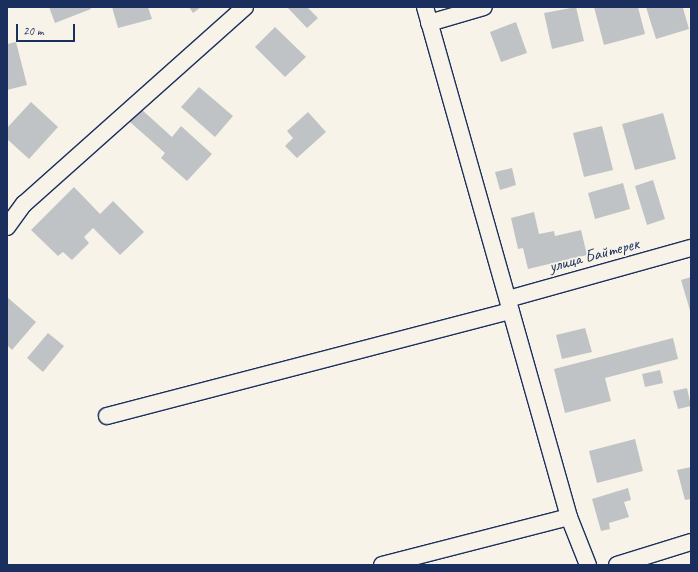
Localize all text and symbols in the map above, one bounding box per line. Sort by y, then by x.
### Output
scale bar [18,16,77,42]
text: 20 m [23,23,43,39]
street label: улица Байтерек [547,233,641,277]

